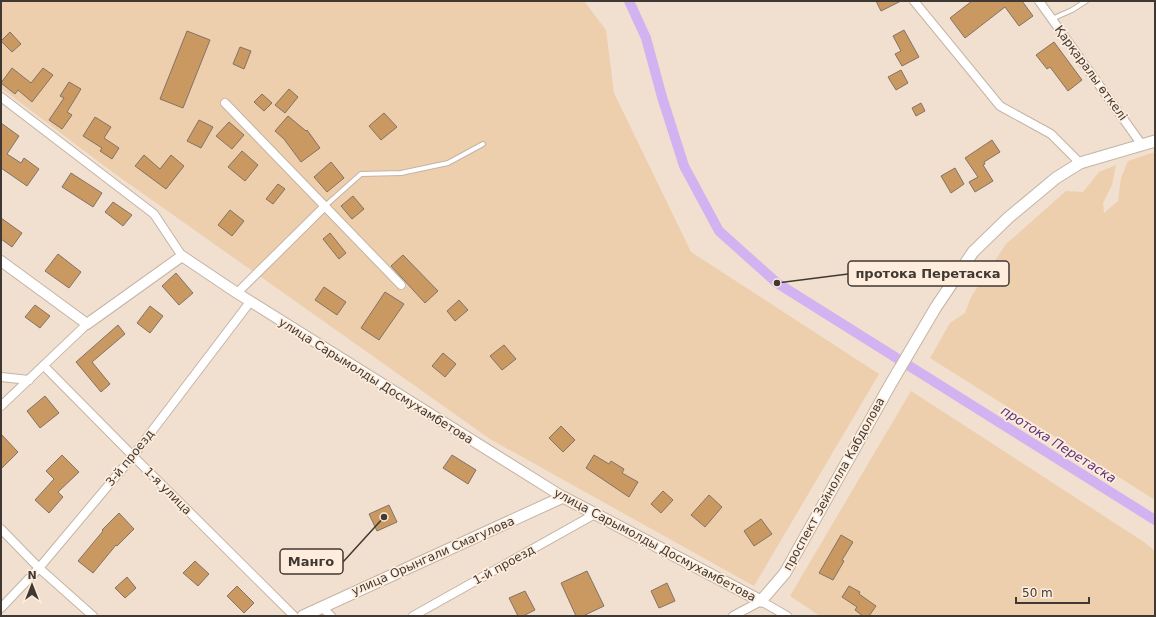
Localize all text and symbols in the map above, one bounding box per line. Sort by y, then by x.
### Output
street label: Қарқаралы өткелі [1052,23,1130,123]
callout: протока Перетаска [848,261,1009,286]
text: протока Перетаска [855,266,1001,281]
street label: улица Сарымолды Досмухамбетова [276,315,476,447]
street label: проспект Зейнолла Кабдолова [780,395,888,573]
water label: протока Перетаска [998,403,1119,486]
street label: 3-й проезд [103,427,157,489]
street label: 1-я улица [141,464,195,518]
street label: улица Сарымолды Досмухамбетова [552,486,758,604]
street label: улица Орынгали Смагулова [349,514,517,598]
street label: 1-й проезд [471,542,537,588]
callout: Манго [280,549,343,574]
text: Манго [288,554,334,569]
north arrow [12,565,52,605]
text: N [27,569,37,582]
scale bar [1016,579,1089,605]
text: 50 m [1022,586,1053,600]

